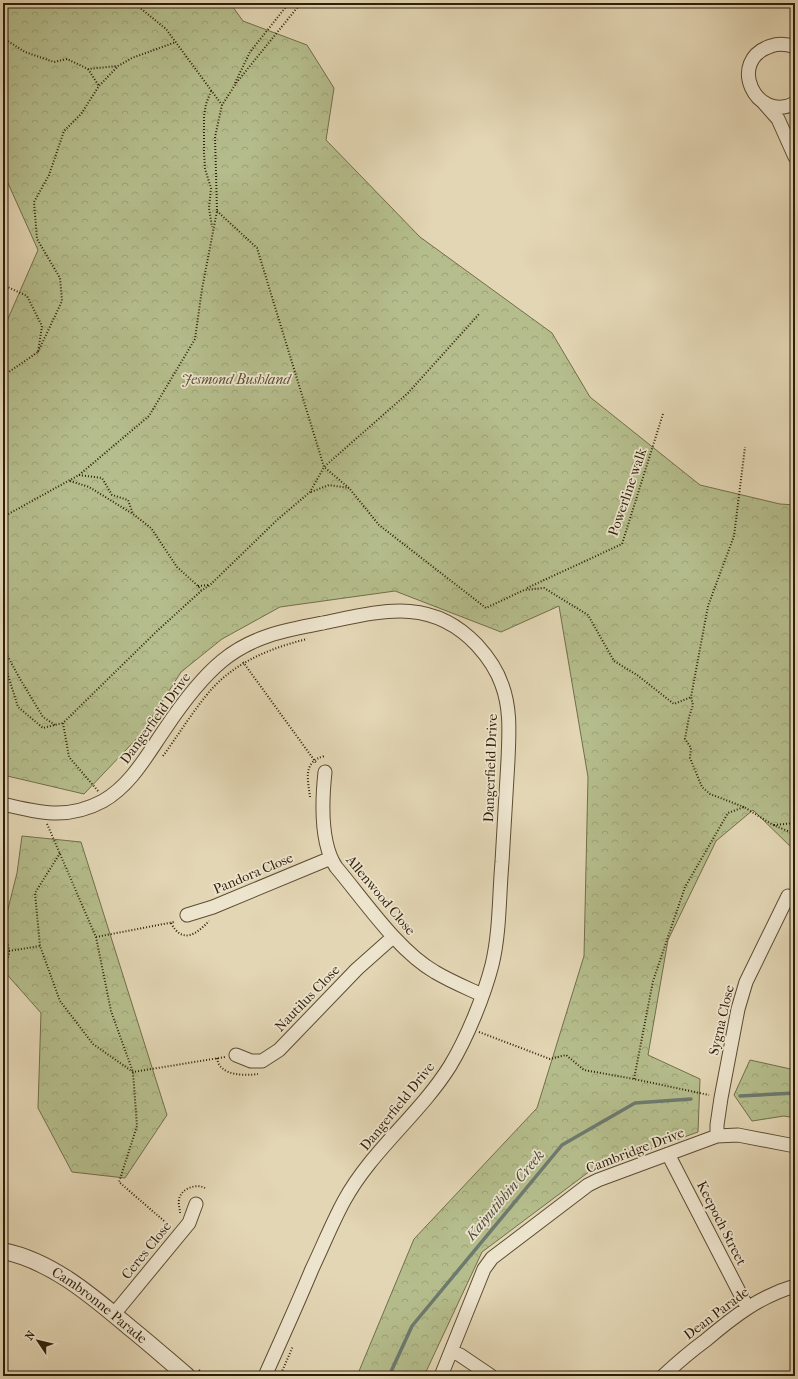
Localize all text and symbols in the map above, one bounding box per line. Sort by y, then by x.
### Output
park label: Jesmond Bushland [182,371,292,388]
street label: Powerline walk [605,445,651,538]
street label: Dangerfield Drive [117,669,194,767]
street label: Dangerfield Drive [480,713,501,823]
street label: Pandora Close [211,849,296,898]
street label: Allenwood Close [342,851,419,939]
street label: Nautilus Close [271,961,343,1035]
street label: Sygna Close [705,983,738,1057]
street label: Dangerfield Drive [357,1059,438,1154]
street label: Cambridge Drive [584,1124,687,1177]
water label: Kaiyutibbin Creek [461,1146,548,1245]
street label: Keepoch Street [693,1178,750,1268]
street label: Ceres Close [118,1218,175,1283]
street label: Cambronne Parade [49,1264,150,1347]
street label: Dean Parade [680,1283,752,1343]
north arrow [18,1321,58,1361]
text: N [22,1328,38,1343]

